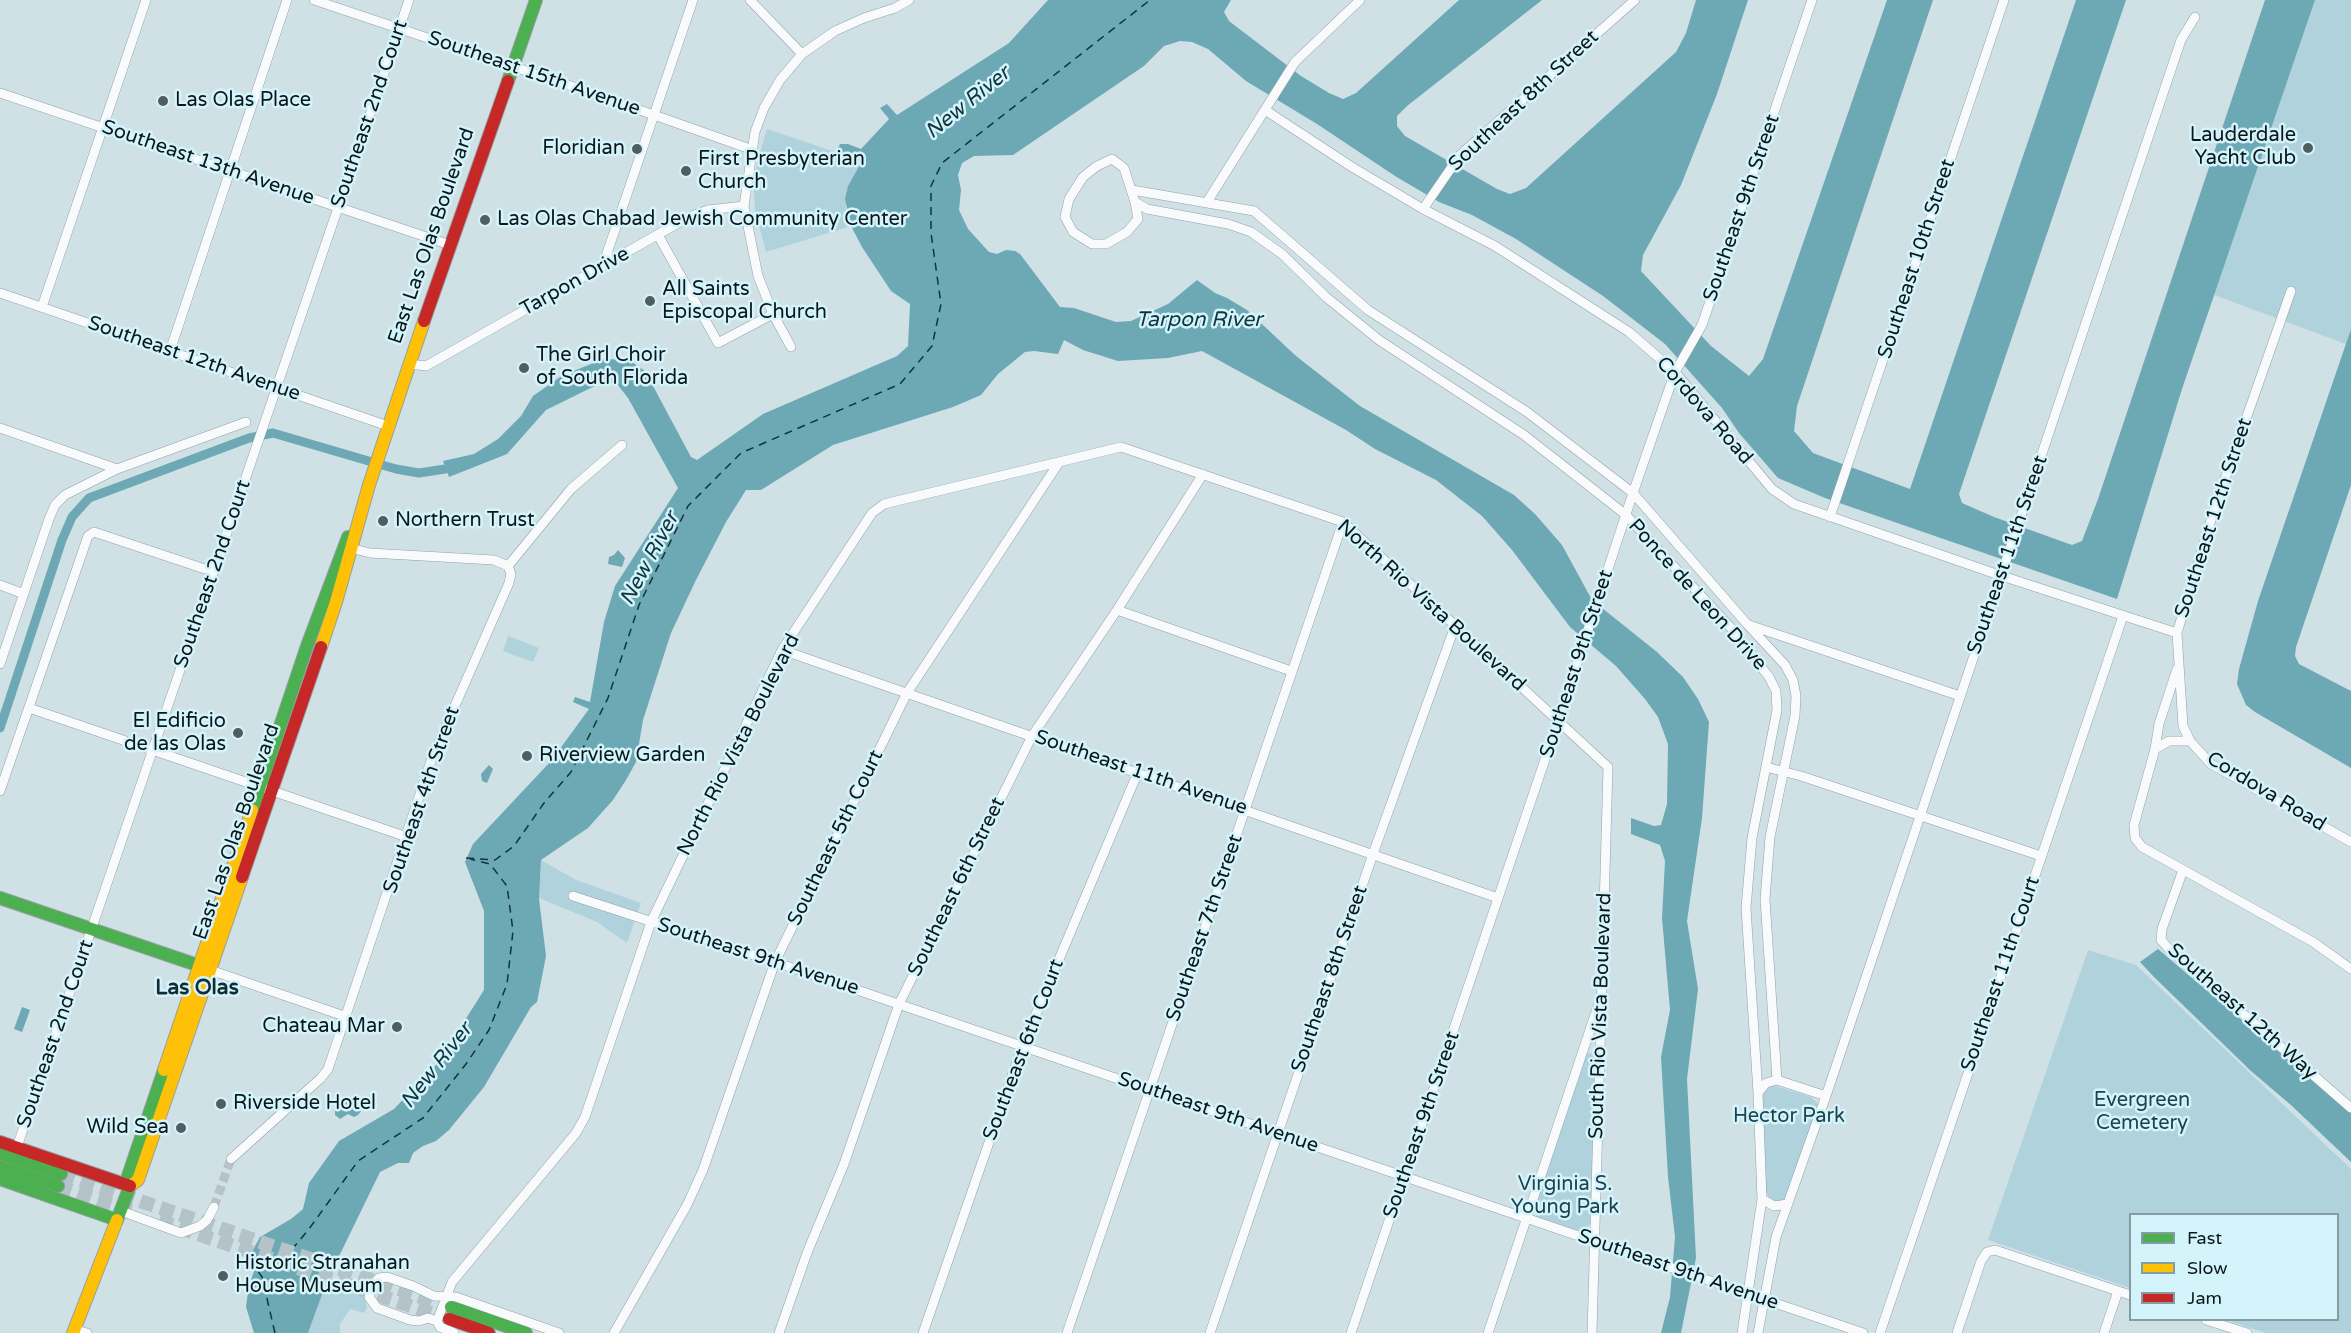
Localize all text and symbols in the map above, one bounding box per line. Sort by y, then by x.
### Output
street label: Southeast 2nd Court [327,17,413,211]
street label: Southeast 8th Street [1444,25,1604,177]
street label: Southeast 15th Avenue [425,26,643,122]
water label: New River [921,61,1015,145]
place label: Las Olas Place [175,89,311,113]
marker: Las Olas Place [156,94,170,108]
street label: Southeast 9th Street [1699,111,1785,305]
street label: Southeast 13th Avenue [99,115,317,211]
place label: Lauderdale Yacht Club [2190,124,2296,171]
street label: East Las Olas Boulevard [384,125,480,347]
place label: Floridian [542,137,625,161]
marker: Lauderdale Yacht Club [2301,141,2315,155]
marker: Floridian [630,142,644,156]
place label: First Presbyterian Church [698,148,865,195]
street label: Southeast 10th Street [1873,156,1961,362]
marker: First Presbyterian Church [679,164,693,178]
place label: Las Olas Chabad Jewish Community Center [497,208,907,232]
marker: Las Olas Chabad Jewish Community Center [478,213,492,227]
street label: Tarpon Drive [516,242,634,322]
place label: All Saints Episcopal Church [662,278,827,325]
marker: All Saints Episcopal Church [643,294,657,308]
water label: Tarpon River [1136,307,1262,333]
street label: Southeast 12th Avenue [85,311,303,407]
place label: The Girl Choir of South Florida [536,344,688,391]
street label: Cordova Road [1651,352,1757,470]
marker: The Girl Choir of South Florida [517,361,531,375]
street label: Southeast 12th Street [2170,415,2258,621]
street label: Southeast 11th Street [1963,452,2053,658]
street label: Southeast 2nd Court [170,477,256,671]
water label: New River [615,508,685,610]
place label: Northern Trust [395,509,535,533]
marker: Northern Trust [376,514,390,528]
street label: Ponce de Leon Drive [1623,514,1771,676]
street label: North Rio Vista Boulevard [1332,515,1530,697]
street label: Southeast 9th Street [1535,567,1619,761]
street label: North Rio Vista Boulevard [673,630,805,860]
street label: Southeast 4th Street [379,703,465,897]
place label: El Edificio de las Olas [124,710,226,757]
street label: East Las Olas Boulevard [189,721,285,943]
street label: Southeast 11th Avenue [1032,725,1250,821]
marker: El Edificio de las Olas [231,726,245,740]
place label: Riverview Garden [539,744,705,768]
street label: Southeast 5th Court [783,746,889,930]
street label: Cordova Road [2202,747,2330,837]
marker: Riverview Garden [520,749,534,763]
street label: Southeast 6th Street [903,794,1011,980]
street label: Southeast 7th Street [1162,831,1248,1025]
street label: Southeast 11th Court [1956,873,2046,1075]
street label: Southeast 8th Street [1287,882,1373,1076]
street label: South Rio Vista Boulevard [1585,892,1617,1140]
street label: Southeast 9th Avenue [654,913,862,1001]
street label: Southeast 2nd Court [13,937,99,1131]
street label: Southeast 12th Way [2162,939,2322,1085]
street label: Southeast 6th Court [978,956,1070,1144]
district label: Las Olas [155,975,239,1001]
place label: Chateau Mar [262,1015,385,1039]
water label: New River [396,1018,478,1114]
marker: Chateau Mar [390,1020,404,1034]
street label: Southeast 9th Street [1379,1028,1465,1222]
street label: Southeast 9th Avenue [1115,1067,1321,1159]
park label: Evergreen Cemetery [2094,1089,2190,1136]
place label: Riverside Hotel [233,1092,376,1116]
marker: Riverside Hotel [214,1097,228,1111]
park label: Hector Park [1733,1105,1845,1129]
place label: Wild Sea [86,1116,169,1140]
marker: Wild Sea [174,1121,188,1135]
park label: Virginia S. Young Park [1511,1173,1619,1220]
legend [2129,1213,2339,1321]
street label: Southeast 9th Avenue [1575,1224,1781,1316]
text: Fast [2187,1227,2222,1249]
place label: Historic Stranahan House Museum [235,1252,410,1299]
text: Slow [2187,1257,2228,1279]
marker: Historic Stranahan House Museum [216,1269,230,1283]
text: Jam [2187,1287,2222,1309]

